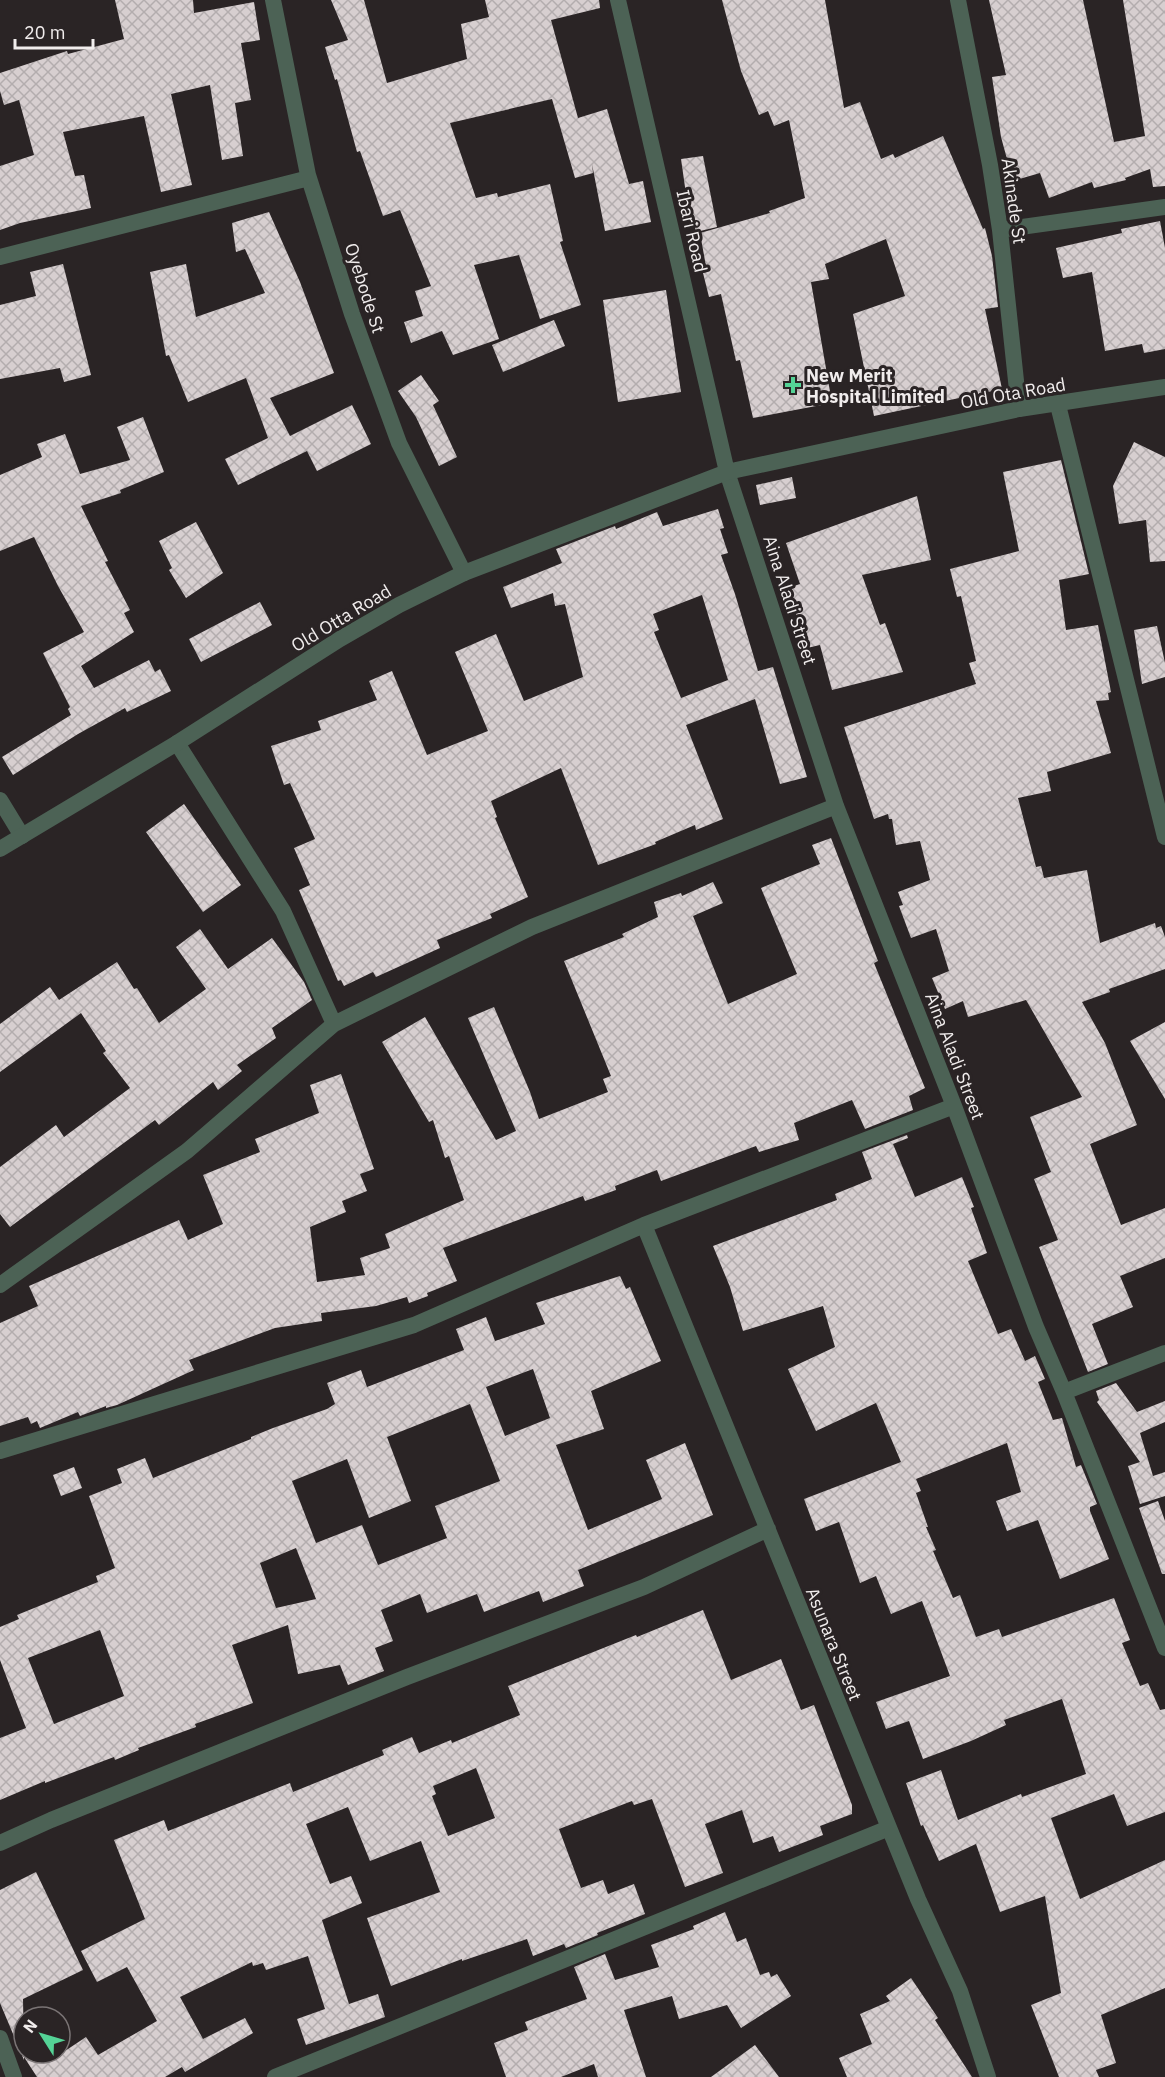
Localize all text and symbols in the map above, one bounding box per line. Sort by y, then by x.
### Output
scale bar [15,12,93,50]
text: 20 m [24,21,66,44]
street label: Akinade St [997,156,1031,246]
street label: Ibari Road [671,187,713,275]
street label: Oyebode St [340,240,390,336]
place label: New Merit Hospital Limited [806,364,945,408]
street label: Old Ota Road [958,372,1068,414]
marker: New Merit Hospital Limited [784,376,802,394]
street label: Aina Aladi Street [758,532,822,668]
street label: Old Otta Road [287,579,395,657]
street label: Aina Aladi Street [920,989,990,1123]
street label: Asunara Street [801,1584,867,1704]
north arrow [12,2005,72,2065]
text: N [19,2015,41,2037]

